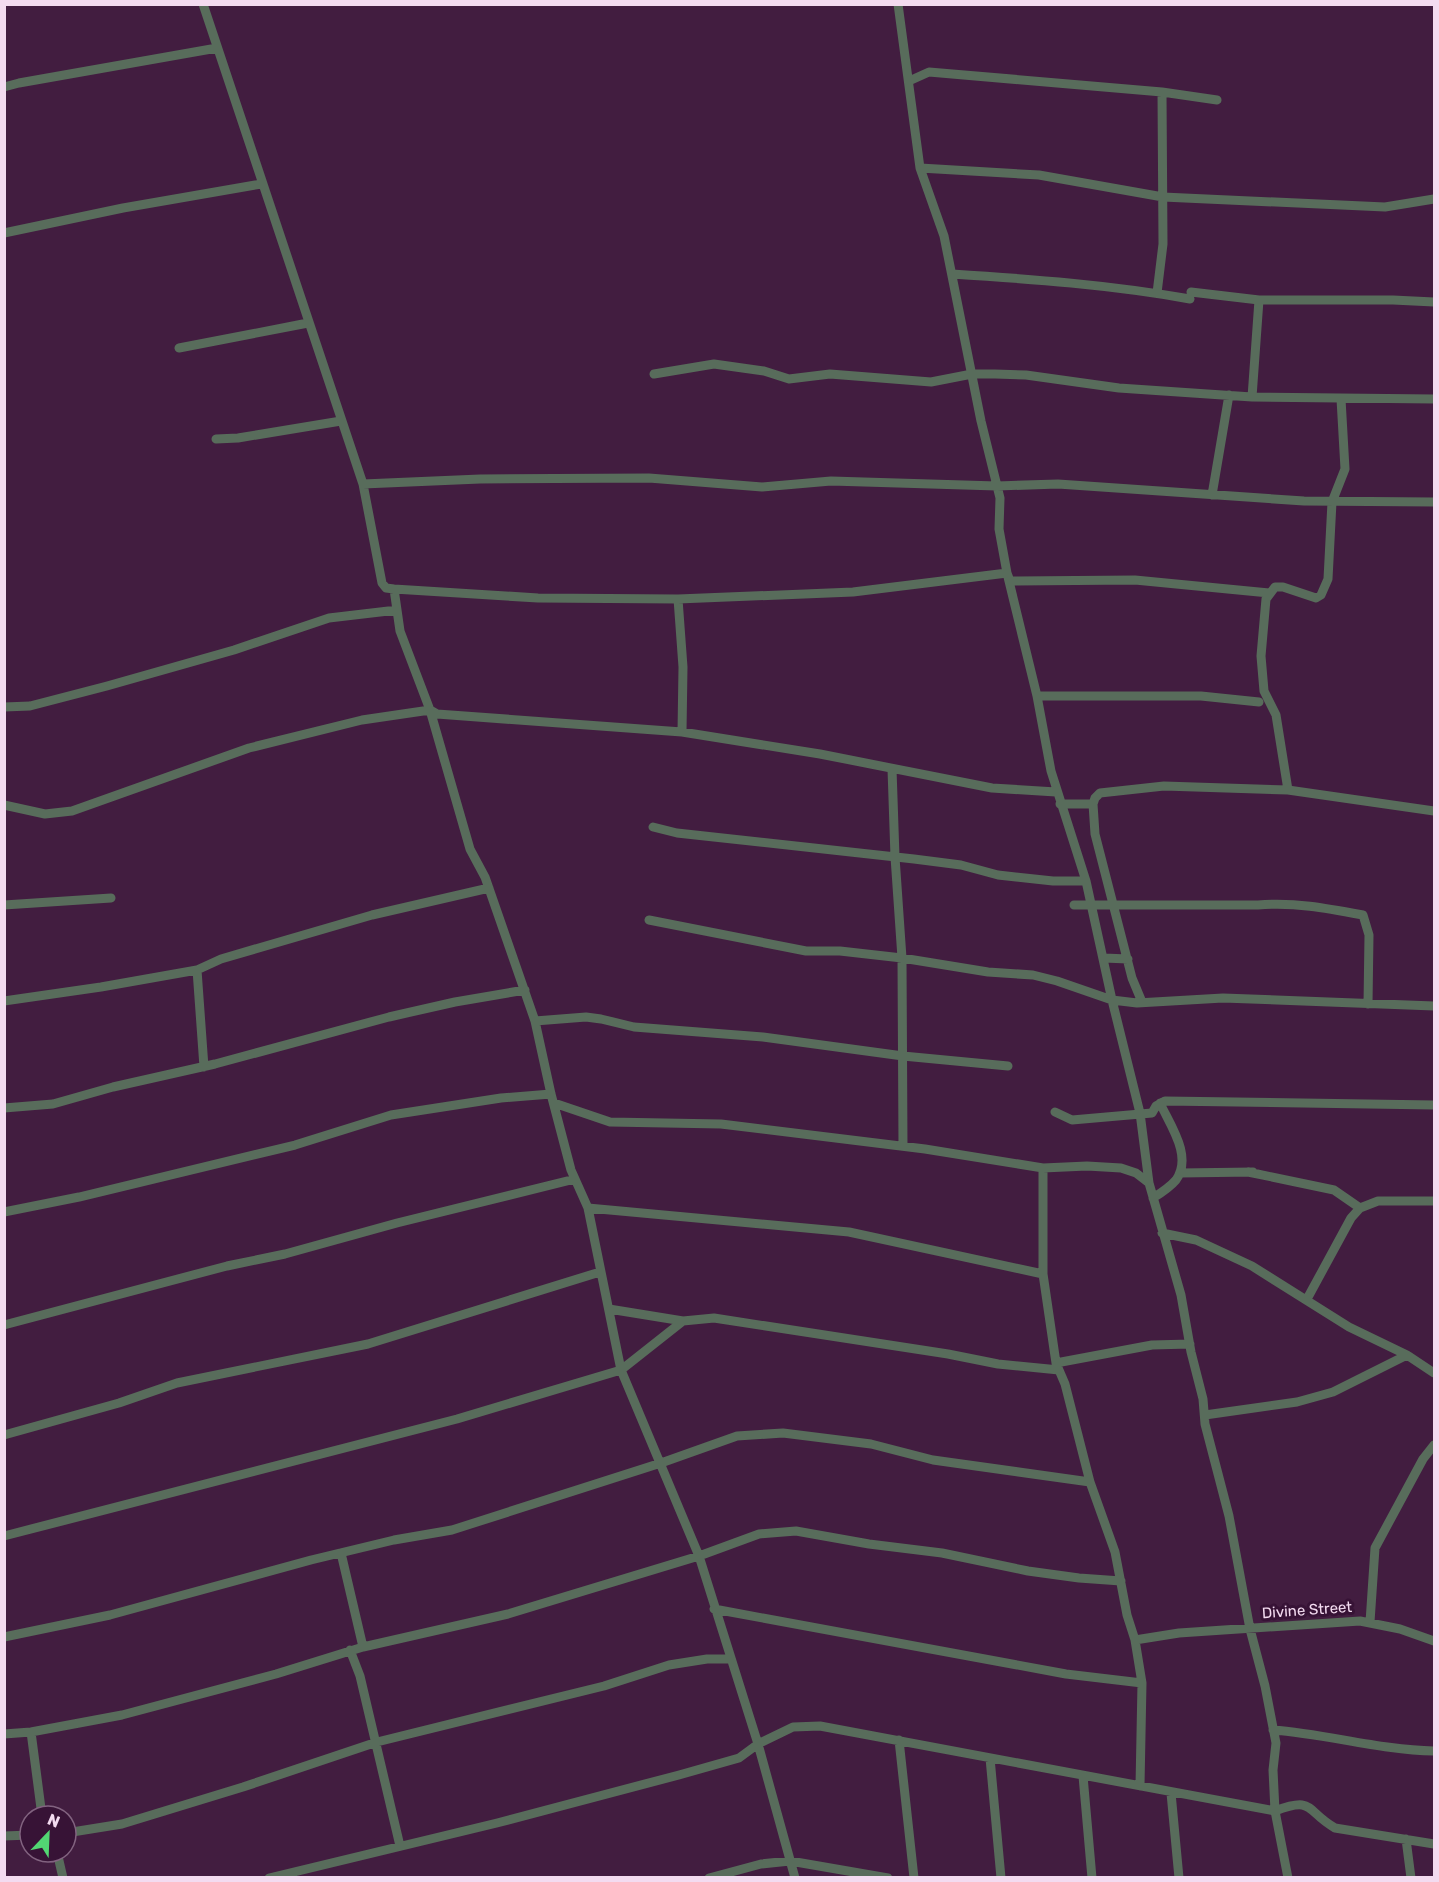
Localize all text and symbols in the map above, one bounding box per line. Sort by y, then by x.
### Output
street label: Divine Street [1261,1598,1353,1622]
north arrow [18,1804,78,1864]
text: N [45,1810,63,1832]

